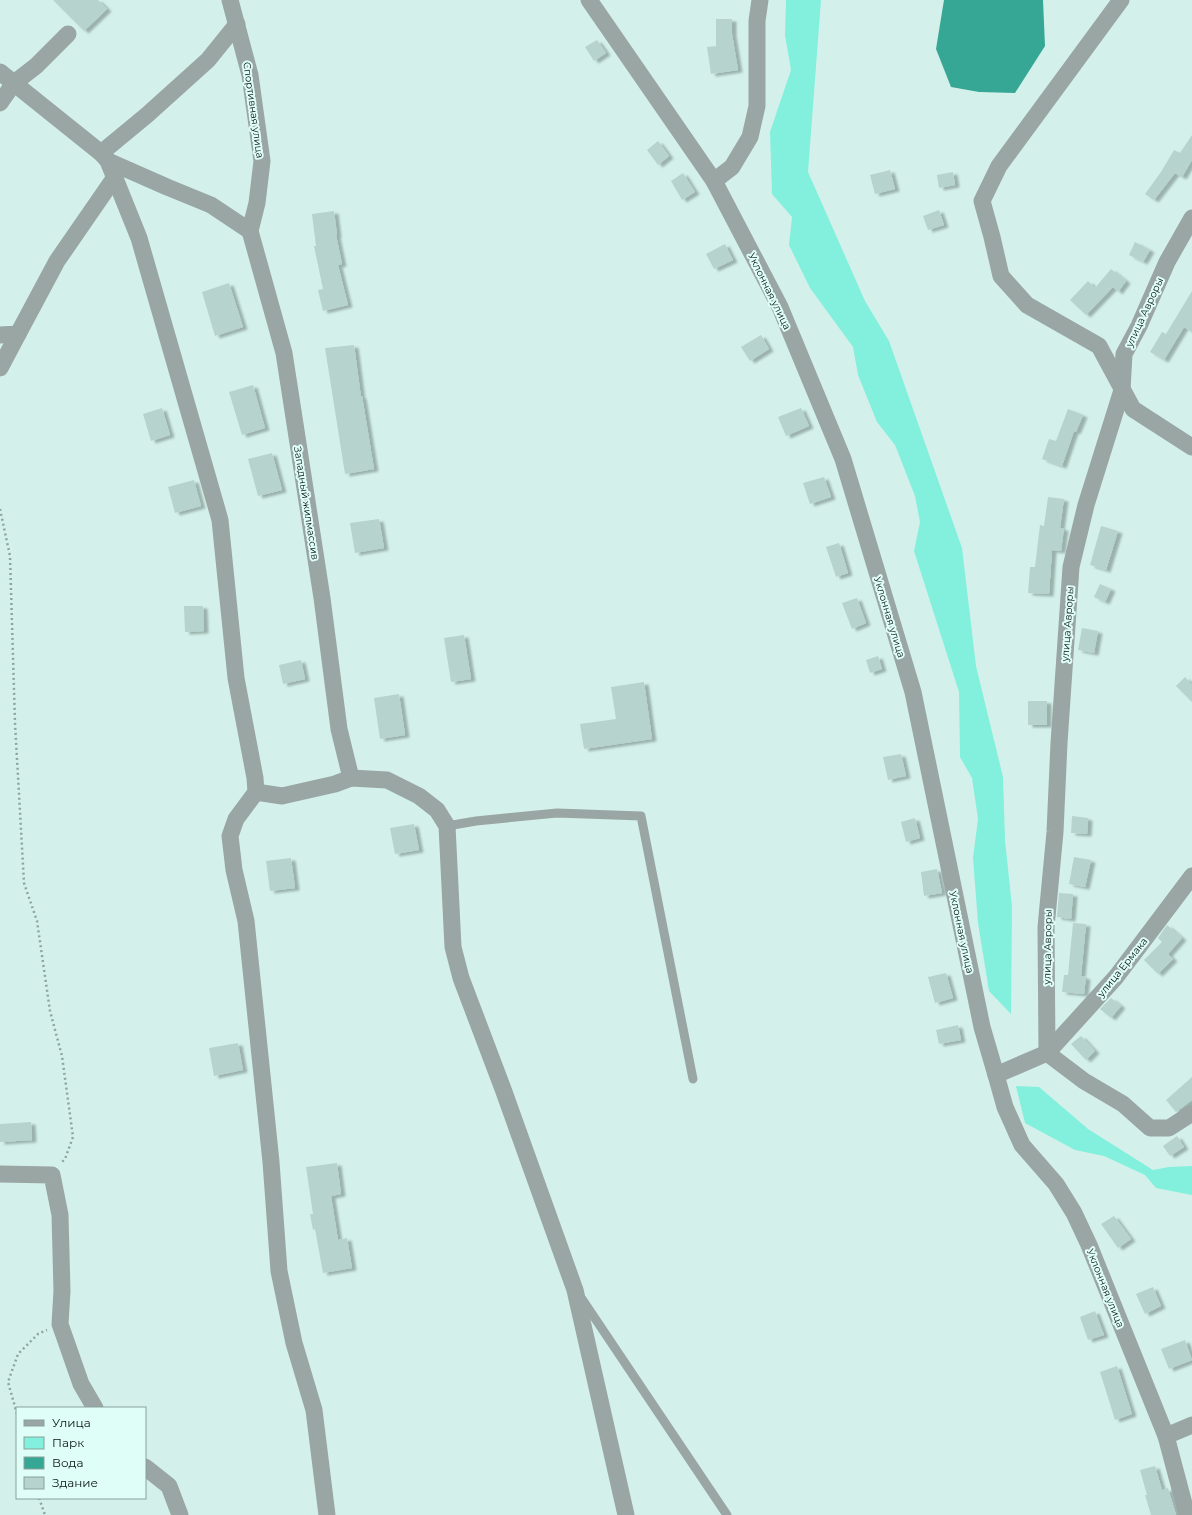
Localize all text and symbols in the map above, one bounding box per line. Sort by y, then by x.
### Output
street label: Спортивная улица [240,61,267,159]
street label: Уклонная улица [745,251,794,332]
street label: улица Авроры [1122,275,1166,350]
street label: Западный жилмассив [291,445,322,561]
street label: Уклонная улица [871,575,908,659]
street label: улица Авроры [1058,586,1077,663]
street label: Уклонная улица [946,890,977,975]
street label: улица Авроры [1040,909,1055,986]
street label: улица Ермака [1094,935,1150,1000]
street label: Уклонная улица [1084,1247,1127,1330]
legend [16,1407,146,1499]
text: Улица [52,1415,91,1430]
text: Парк [52,1435,84,1450]
text: Вода [52,1455,83,1470]
text: Здание [52,1475,98,1490]

